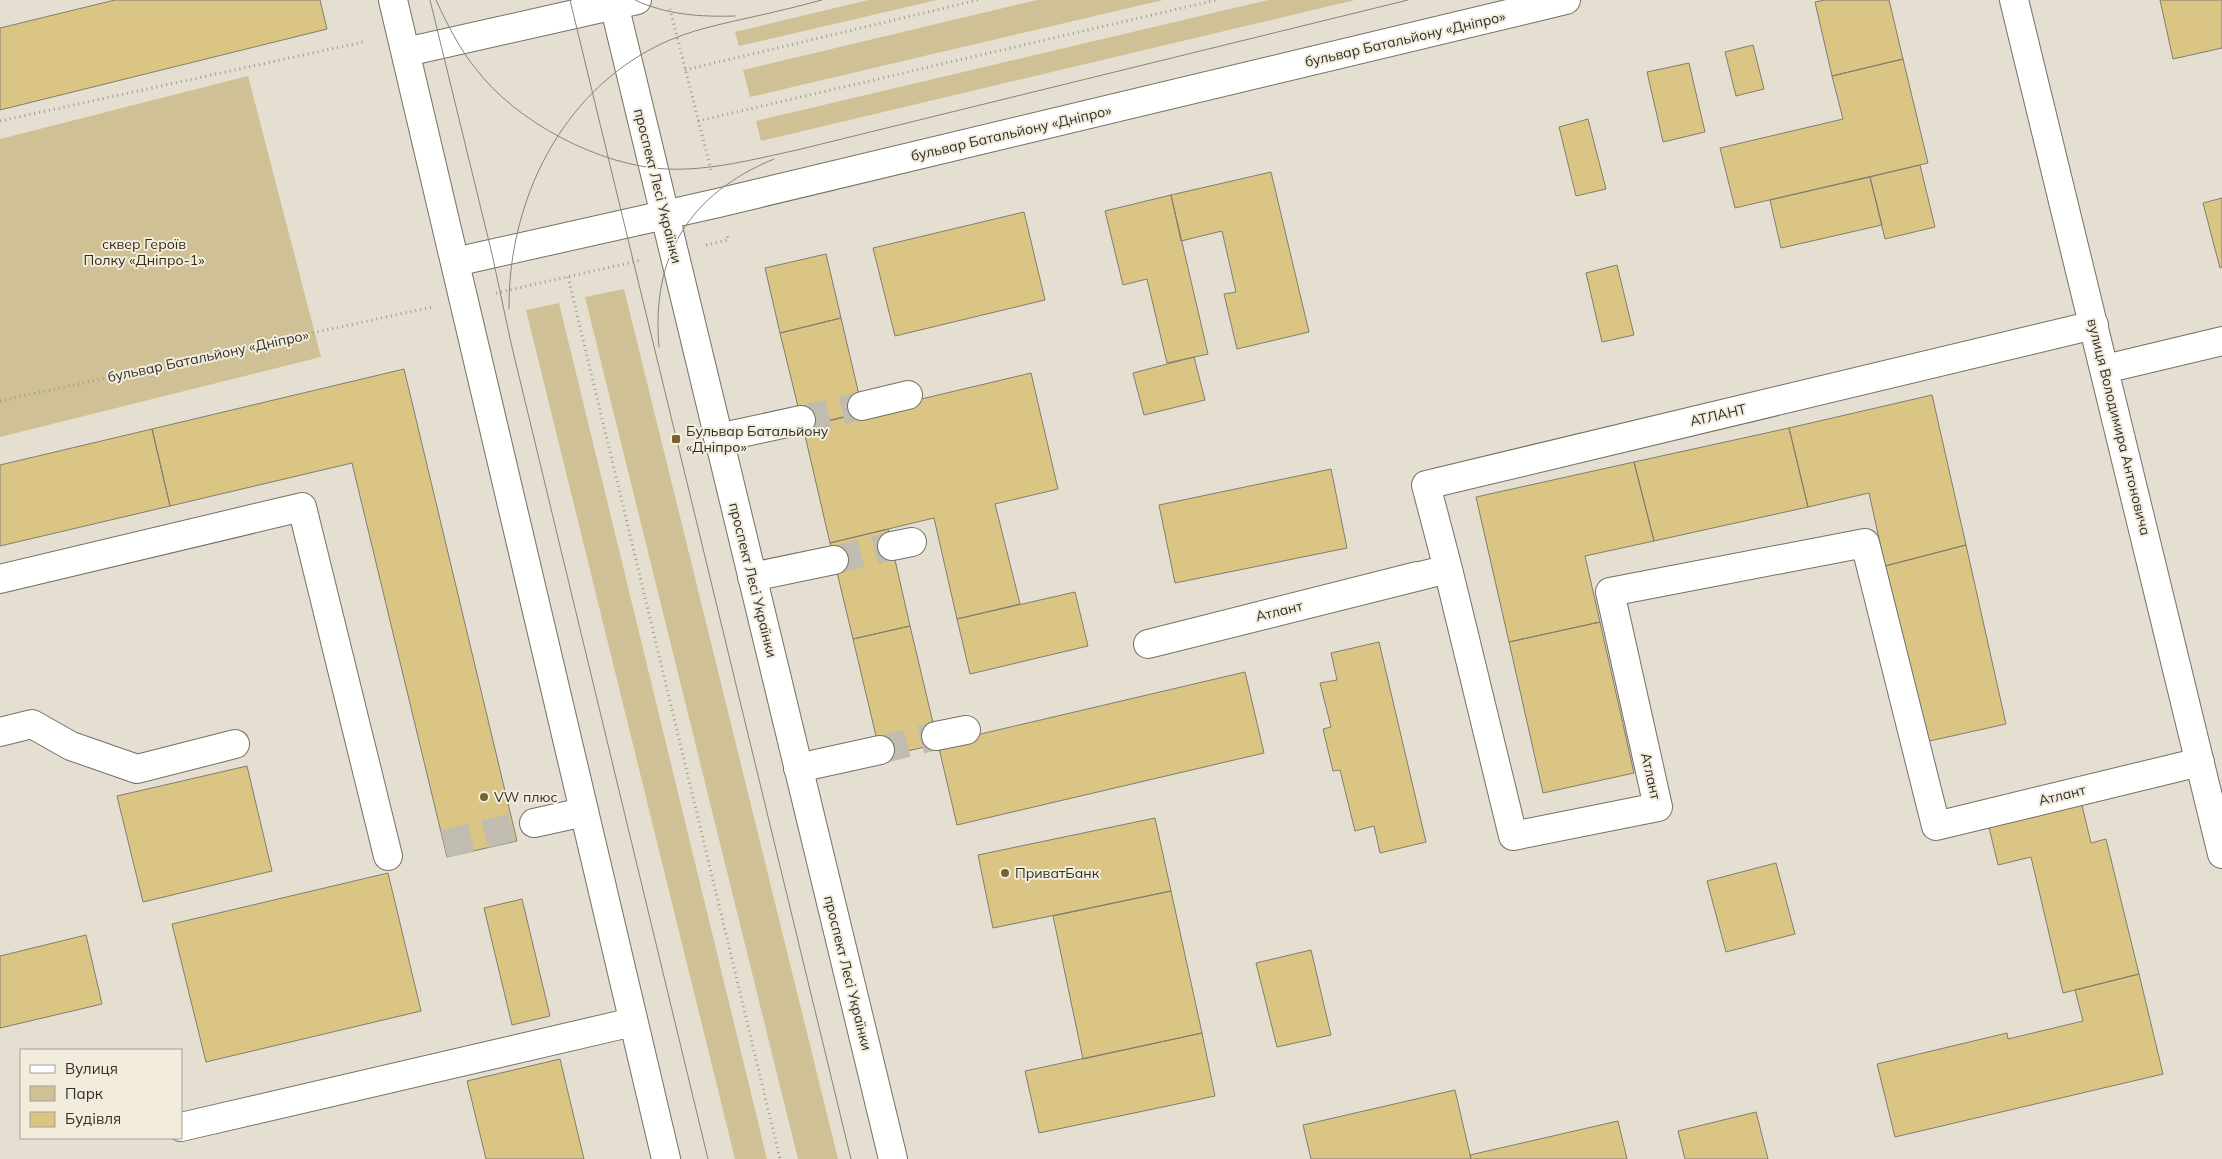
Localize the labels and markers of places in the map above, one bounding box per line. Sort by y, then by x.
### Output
place label: Бульвар Батальйону «Дніпро» [686,422,829,456]
marker: Бульвар Батальйону «Дніпро» [670,433,682,445]
place label: VW плюс [494,788,558,806]
marker: VW плюс [478,791,490,803]
place label: ПриватБанк [1015,864,1100,882]
marker: ПриватБанк [999,867,1011,879]

